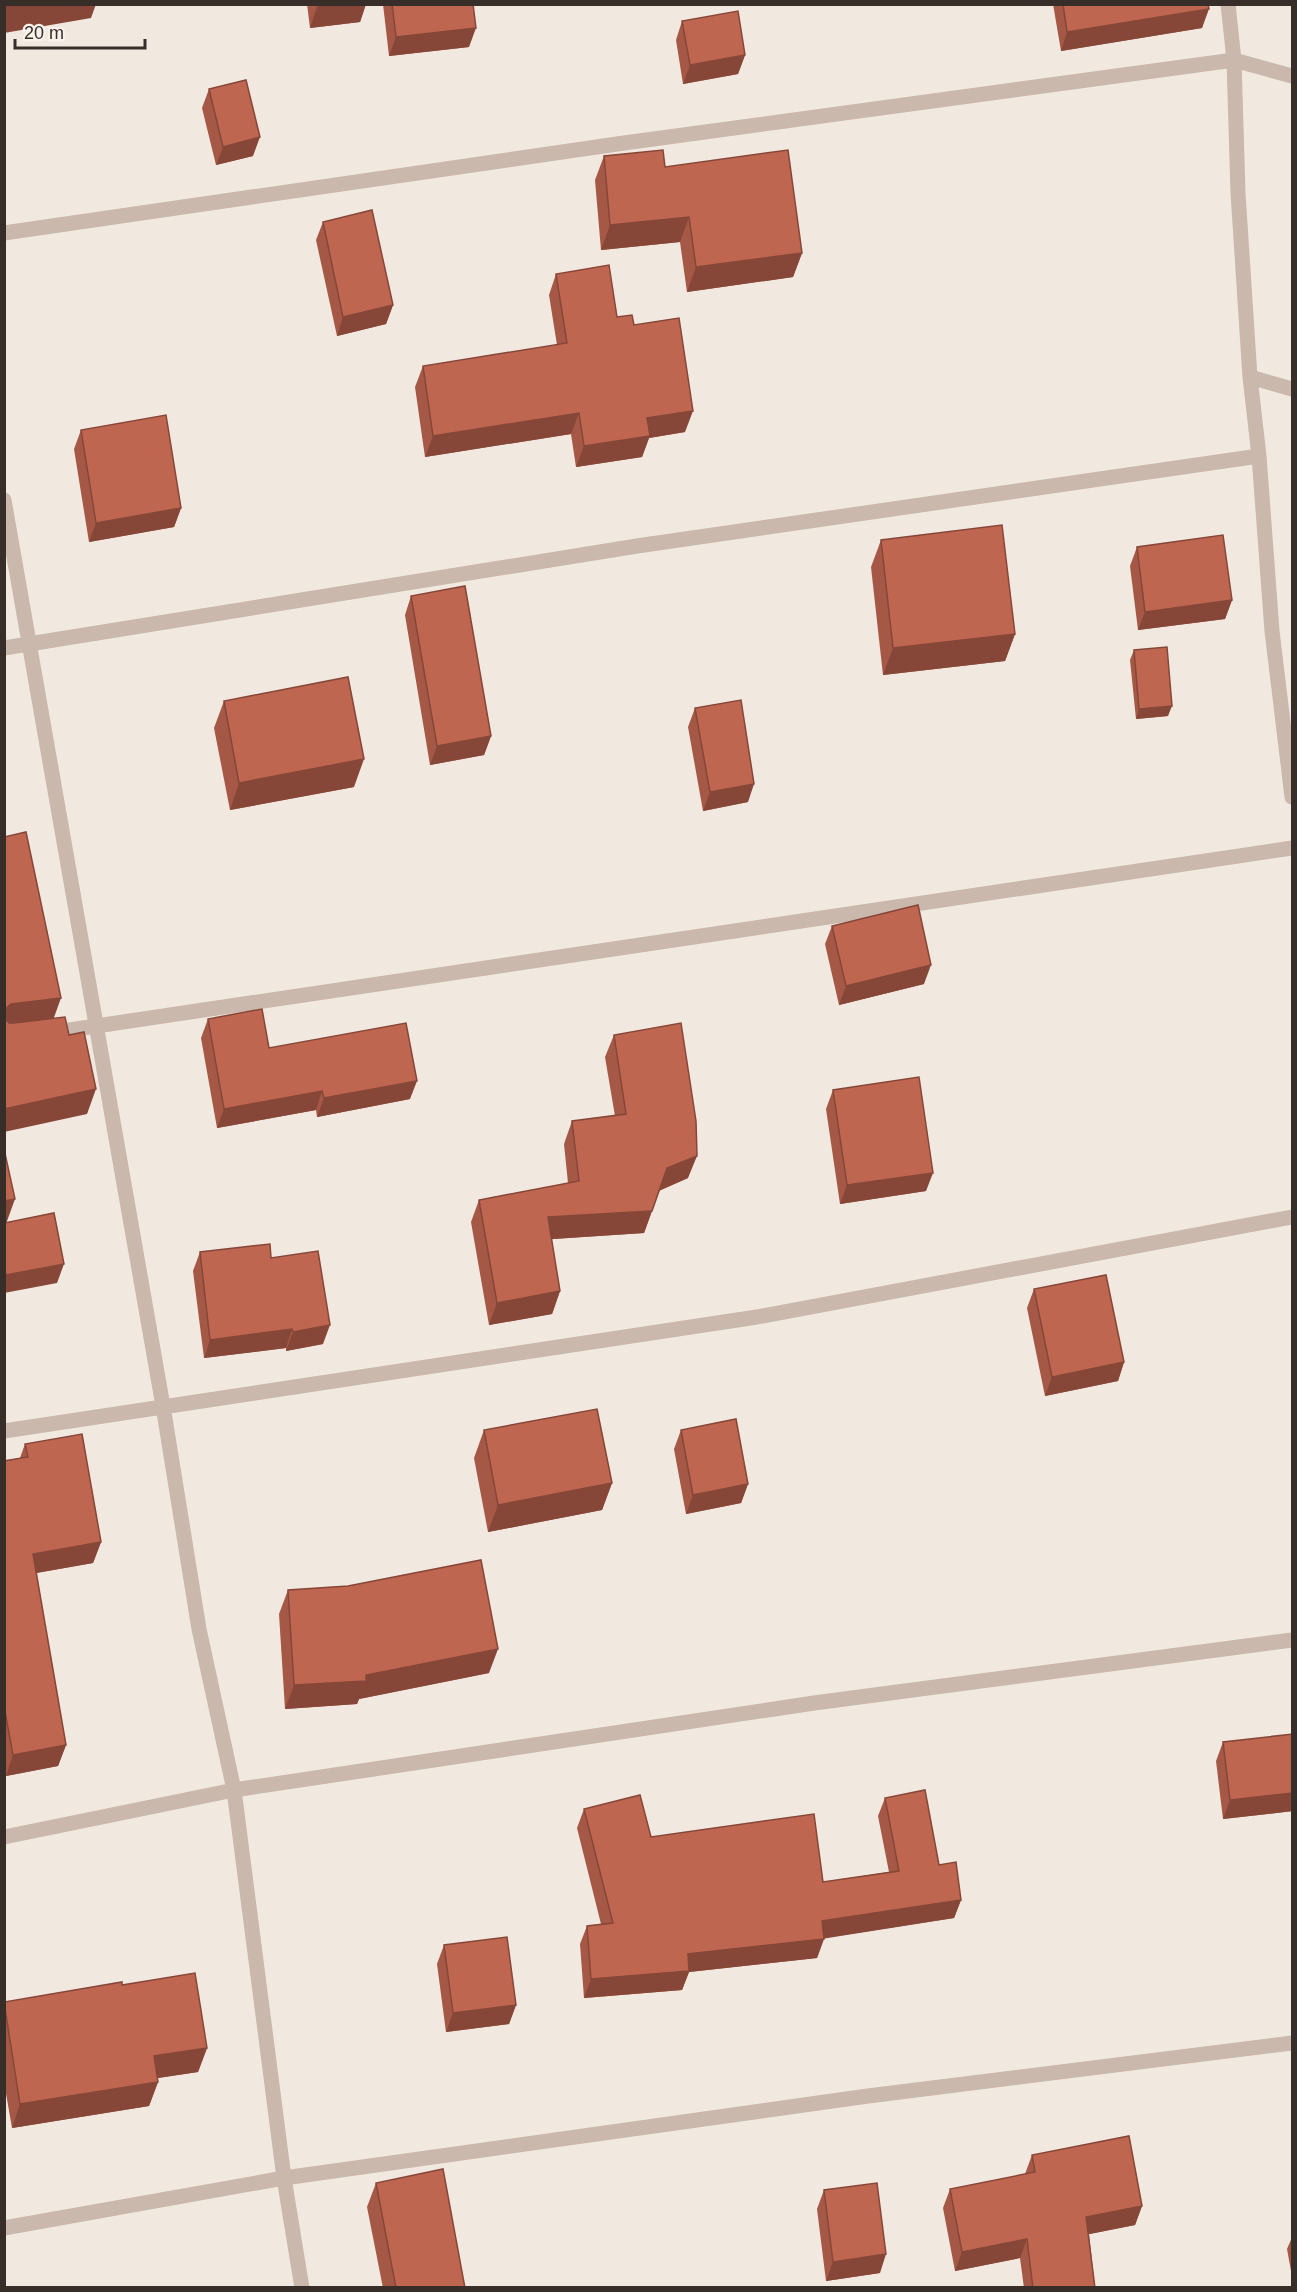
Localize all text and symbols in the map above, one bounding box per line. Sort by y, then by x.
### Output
scale bar [15,12,146,50]
text: 20 m [24,23,64,43]

